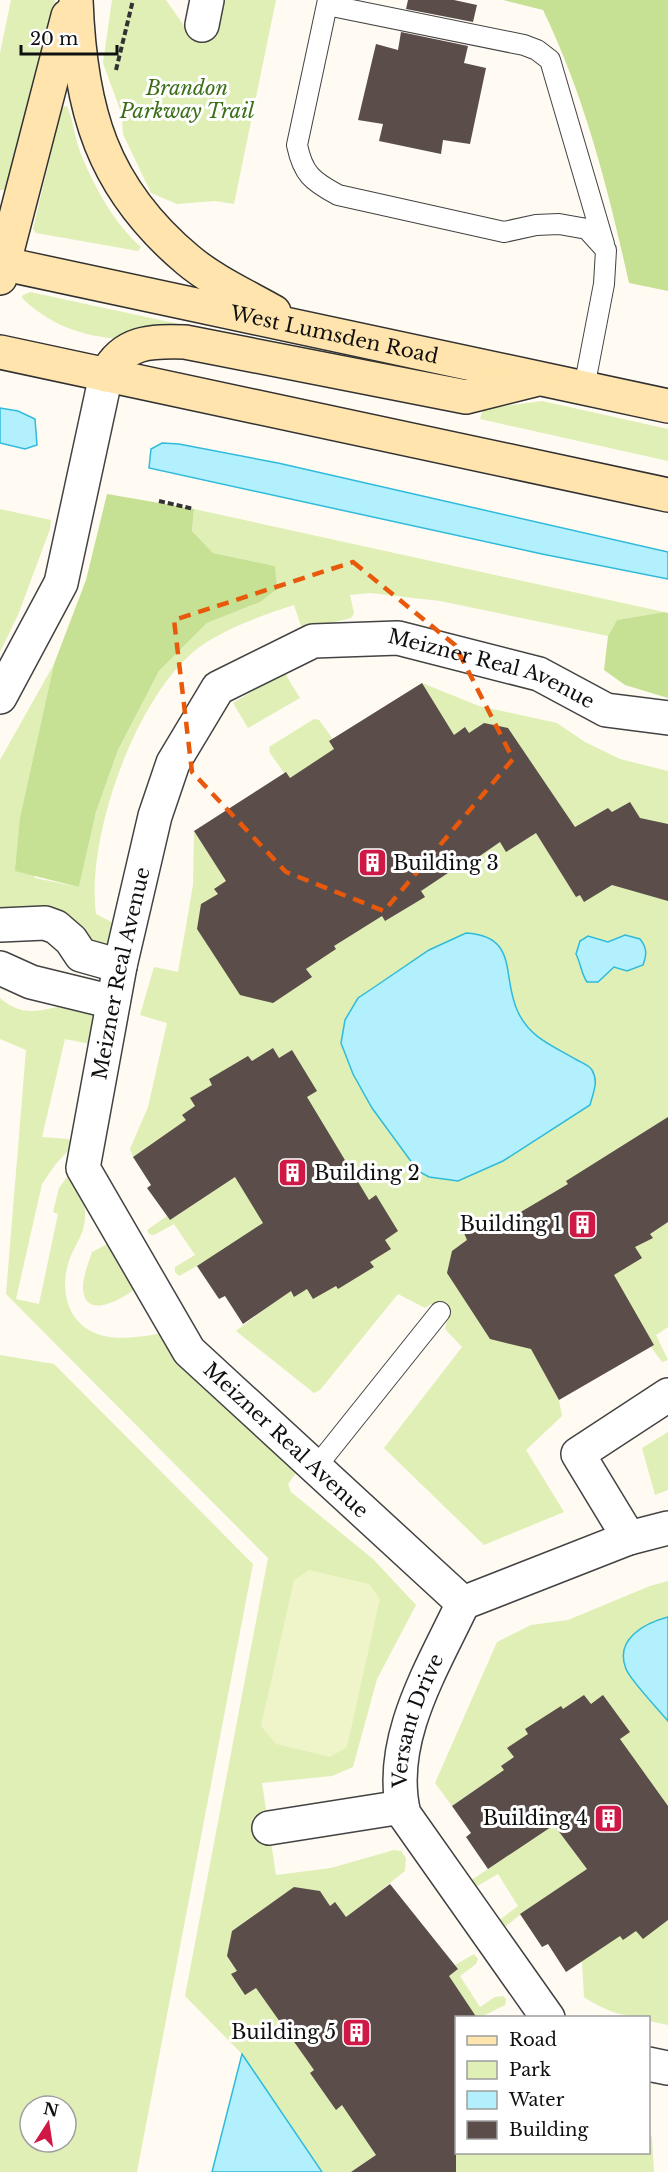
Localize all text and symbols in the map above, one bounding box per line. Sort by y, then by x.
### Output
scale bar [21,18,117,56]
text: 20 m [30,28,78,50]
park label: Brandon Parkway Trail [119,76,255,123]
street label: West Lumsden Road [227,300,441,369]
street label: Meizner Real Avenue [385,624,599,714]
building icon: Building 3 [356,847,388,879]
place label: Building 3 [393,851,499,875]
street label: Meizner Real Avenue [87,865,155,1082]
building icon: Building 2 [277,1157,309,1189]
place label: Building 2 [314,1161,420,1185]
building icon: Building 1 [567,1208,599,1240]
place label: Building 1 [460,1212,562,1236]
street label: Meizner Real Avenue [199,1357,373,1523]
street label: Versant Drive [388,1650,448,1789]
building icon: Building 4 [593,1802,625,1834]
place label: Building 4 [483,1806,588,1830]
building icon: Building 5 [341,2016,373,2048]
legend [455,2016,650,2154]
place label: Building 5 [231,2020,336,2044]
text: Road [509,2029,557,2051]
text: Park [509,2059,551,2081]
text: Water [508,2089,565,2111]
north arrow [18,2094,78,2154]
text: N [42,2098,61,2121]
text: Building [509,2119,588,2141]

